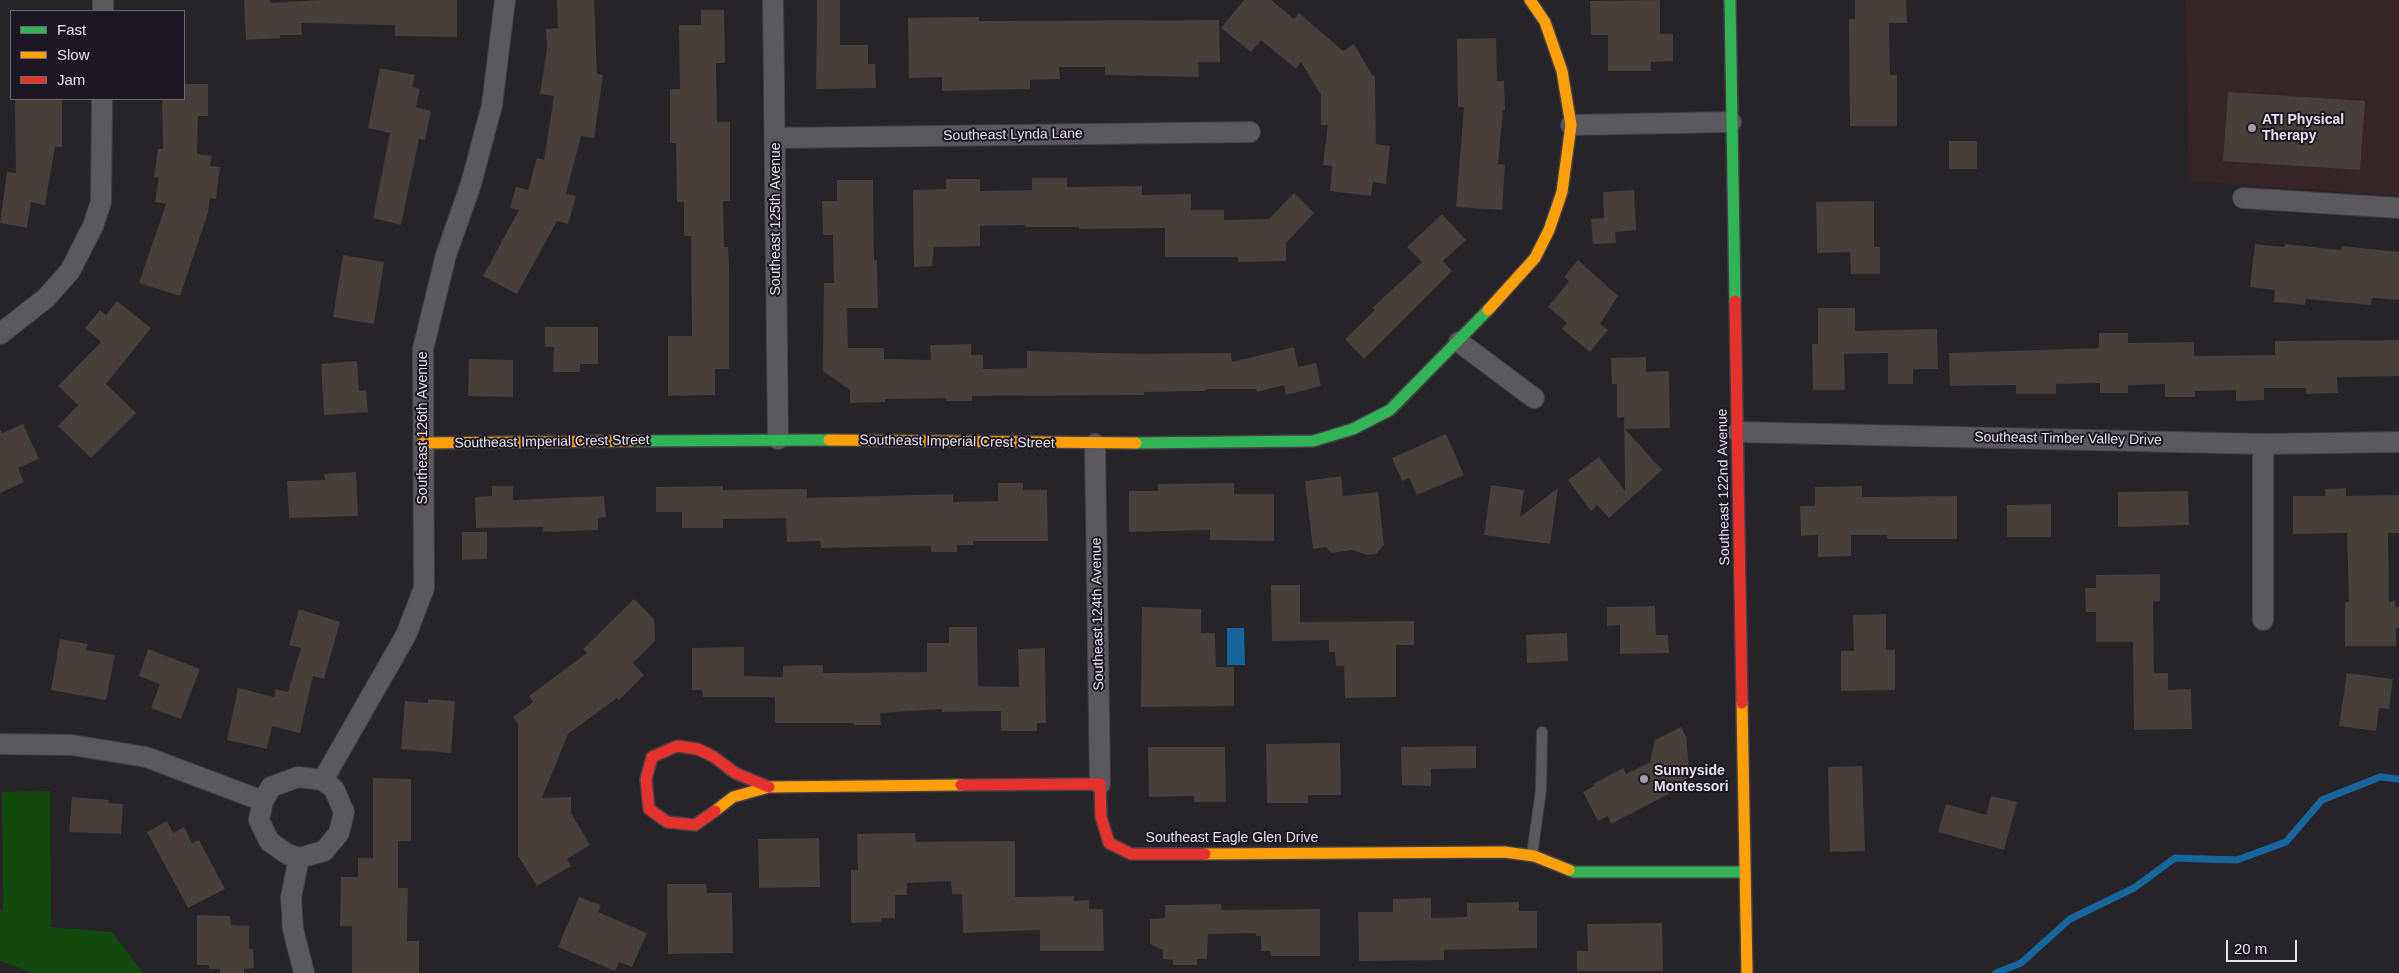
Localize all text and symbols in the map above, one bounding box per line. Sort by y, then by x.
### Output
legend [10,10,185,100]
text: Fast [57,21,86,38]
text: Slow [57,46,90,63]
text: Jam [57,71,85,88]
place label: ATI Physical Therapy [2262,112,2344,144]
marker: ATI Physical Therapy [2246,122,2258,134]
street label: Southeast Lynda Lane [943,125,1083,145]
street label: Southeast 125th Avenue [768,142,784,296]
street label: Southeast 126th Avenue [415,351,431,505]
street label: Southeast 122nd Avenue [1714,408,1734,566]
street label: Southeast Timber Valley Drive [1974,429,2162,449]
street label: Southeast Imperial Crest Street [454,432,650,452]
street label: Southeast Imperial Crest Street [859,432,1055,452]
street label: Southeast 124th Avenue [1088,537,1108,691]
place label: Sunnyside Montessori [1654,763,1729,796]
marker: Sunnyside Montessori [1638,773,1650,785]
street label: Southeast Eagle Glen Drive [1146,830,1318,846]
scale bar [2229,930,2300,962]
text: 20 m [2234,940,2267,957]

